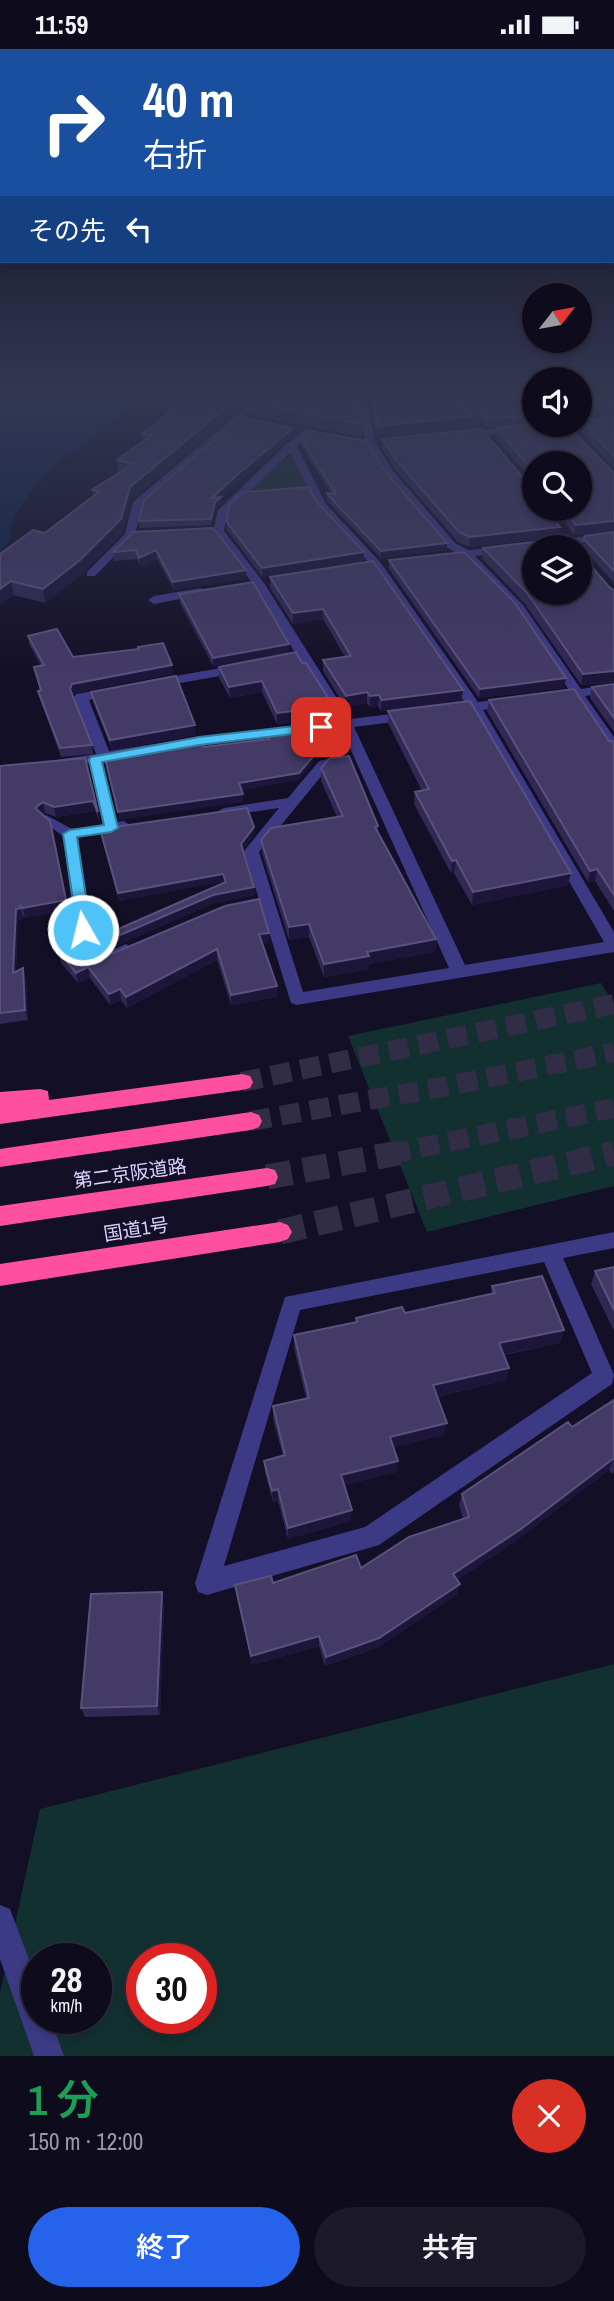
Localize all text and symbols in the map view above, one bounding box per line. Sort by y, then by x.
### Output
text: 11:59 [35,7,88,42]
text: 40 m [143,66,235,132]
icon: right [28,77,119,168]
text: 右折 [143,133,207,176]
icon: left [120,210,158,248]
text: その先 [28,213,106,248]
north arrow [522,283,592,353]
map controls [522,283,592,605]
button: sound [522,367,592,437]
button: search [522,451,592,521]
button: layers [522,535,592,605]
pin [291,697,351,757]
icon: arrive [302,708,340,746]
position arrow [46,893,120,967]
street label: 第二京阪道路 [72,1152,188,1194]
street label: 国道1号 [102,1211,170,1247]
speed limit sign: 30 [126,1943,217,2034]
text: 28 [51,1956,82,2003]
text: km/h [51,1993,83,2018]
text: 1 分 [28,2072,99,2128]
button: close [512,2079,586,2153]
text: 150 m · 12:00 [28,2126,143,2157]
button: 終了 [28,2207,300,2287]
button: 共有 [314,2207,586,2287]

